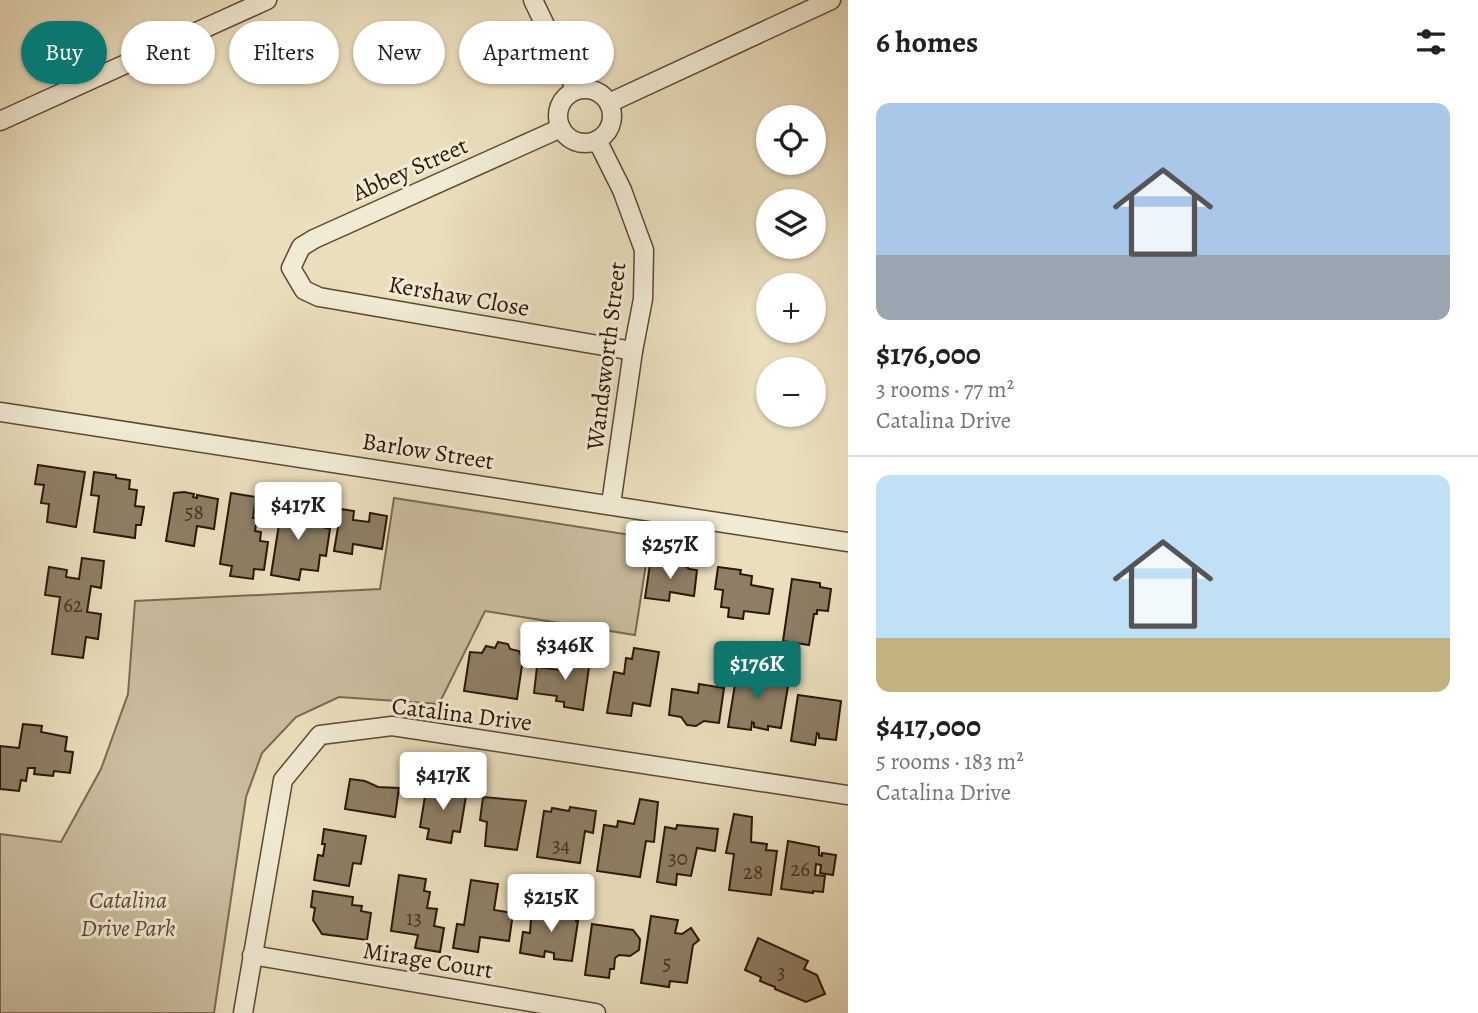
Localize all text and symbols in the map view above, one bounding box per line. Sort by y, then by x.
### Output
chip: Buy [21,21,107,84]
chip: Rent [121,21,215,84]
chip: Filters [229,21,339,84]
chip: New [353,21,445,84]
chip: Apartment [459,21,614,84]
text: 6 homes [876,22,978,62]
icon: filters [1412,23,1450,61]
map controls [756,105,826,427]
button: locate [756,105,826,175]
street label: Abbey Street [346,129,473,209]
icon: home [1100,149,1226,275]
button: layers [756,189,826,259]
street label: Wandsworth Street [578,260,633,453]
street label: Kershaw Close [386,268,532,324]
button: + [756,273,826,343]
text: $176,000 [876,334,981,374]
button: − [756,357,826,427]
text: 3 rooms · 77 m² [876,374,1014,405]
text: Catalina Drive [876,405,1011,436]
street label: Barlow Street [360,425,496,477]
pin: $417K [249,482,347,542]
text: $417K [271,489,325,520]
house number: 58 [184,498,204,526]
icon: home [1100,521,1226,647]
pin: $257K [621,522,719,581]
text: $257K [642,528,698,559]
house number: 62 [63,591,83,619]
pin: $346K [516,622,614,682]
text: $346K [536,629,594,660]
pin: $176K [708,642,806,701]
text: $176K [730,648,784,679]
street label: Catalina Drive [390,690,534,738]
text: $417,000 [876,706,981,746]
text: 5 rooms · 183 m² [876,746,1024,777]
pin: $417K [394,752,492,812]
text: $417K [416,759,470,790]
text: Catalina Drive [876,777,1011,808]
house number: 34 [552,831,570,859]
house number: 30 [668,844,688,872]
house number: 26 [790,855,810,883]
house number: 28 [743,858,763,886]
pin: $215K [502,874,600,934]
text: $215K [524,881,579,912]
park label: Catalina Drive Park [81,884,176,944]
house number: 13 [406,904,422,932]
street label: Mirage Court [361,934,495,986]
house number: 5 [662,949,672,977]
house number: 3 [777,958,785,986]

